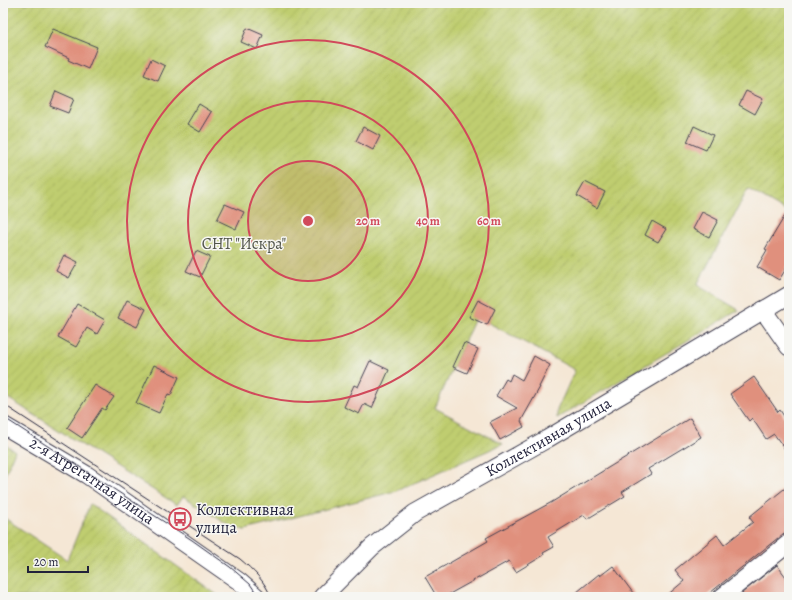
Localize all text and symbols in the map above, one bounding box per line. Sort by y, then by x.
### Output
text: 20 m [356,213,380,229]
text: 40 m [416,213,440,229]
text: 60 m [477,213,501,229]
centre of rings [301,214,315,228]
park label: СНТ "Искра" [202,233,286,255]
street label: Коллективная улица [482,392,616,482]
street label: 2-я Агрегатная улица [25,432,159,530]
place label: Коллективная улица [195,499,294,539]
bus stop icon: Коллективная улица [167,506,193,532]
scale bar [28,548,88,574]
text: 20 m [34,554,58,570]

